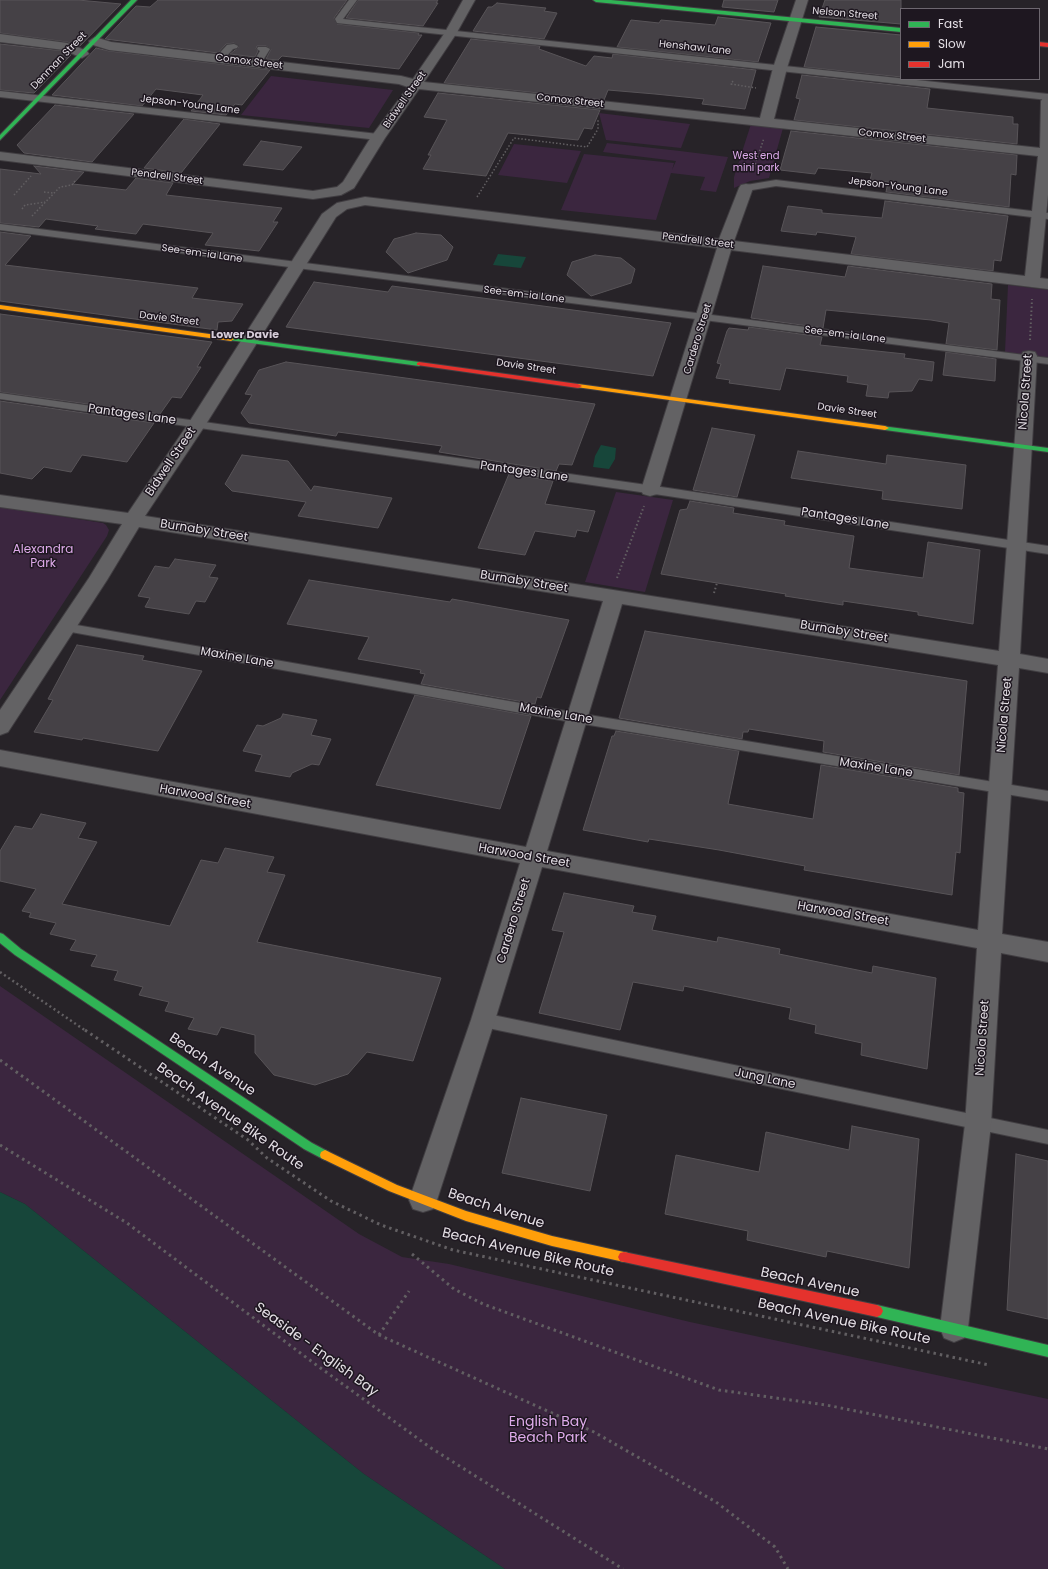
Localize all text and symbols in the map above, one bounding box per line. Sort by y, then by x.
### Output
street label: Nelson Street [812,5,878,23]
legend [900,8,1040,80]
text: Fast [938,15,963,32]
street label: Denman Street [29,30,89,92]
text: Slow [938,35,966,52]
street label: Henshaw Lane [658,38,732,58]
street label: Comox Street [215,52,283,72]
text: Jam [938,55,965,72]
street label: Bidwell Street [381,69,429,131]
street label: Comox Street [536,92,604,110]
street label: Jepson-Young Lane [140,93,240,117]
street label: Comox Street [858,127,926,145]
park label: West end mini park [733,150,779,174]
street label: Pendrell Street [131,167,203,187]
street label: Jepson-Young Lane [848,175,948,199]
street label: Pendrell Street [662,231,734,251]
street label: See-em-ia Lane [161,242,243,266]
street label: See-em-ia Lane [483,284,565,306]
street label: Cardero Street [682,302,714,376]
street label: Davie Street [138,309,200,329]
street label: See-em-ia Lane [804,324,886,346]
district label: Lower Davie [211,328,279,342]
street label: Nicola Street [1016,354,1036,430]
street label: Davie Street [495,357,557,377]
street label: Davie Street [816,401,878,421]
street label: Pantages Lane [87,402,177,428]
street label: Bidwell Street [143,425,199,499]
street label: Pantages Lane [479,459,569,485]
street label: Pantages Lane [800,505,890,533]
street label: Burnaby Street [159,517,249,545]
park label: Alexandra Park [13,543,73,571]
street label: Burnaby Street [479,568,569,596]
street label: Burnaby Street [799,618,889,646]
street label: Maxine Lane [199,644,275,672]
street label: Nicola Street [995,677,1015,753]
street label: Maxine Lane [518,700,594,728]
street label: Maxine Lane [838,755,914,781]
street label: Harwood Street [158,782,252,812]
street label: Harwood Street [477,841,571,871]
street label: Cardero Street [494,877,534,965]
street label: Harwood Street [796,899,890,929]
street label: Nicola Street [973,1000,993,1076]
street label: Beach Avenue [166,1030,258,1100]
street label: Beach Avenue Bike Route [153,1060,307,1174]
street label: Jung Lane [733,1066,797,1092]
street label: Beach Avenue [446,1185,546,1233]
street label: Beach Avenue Bike Route [440,1225,616,1281]
street label: Beach Avenue [759,1264,861,1302]
street label: Beach Avenue Bike Route [756,1295,932,1349]
street label: Seaside - English Bay [251,1299,381,1401]
park label: English Bay Beach Park [509,1414,587,1446]

